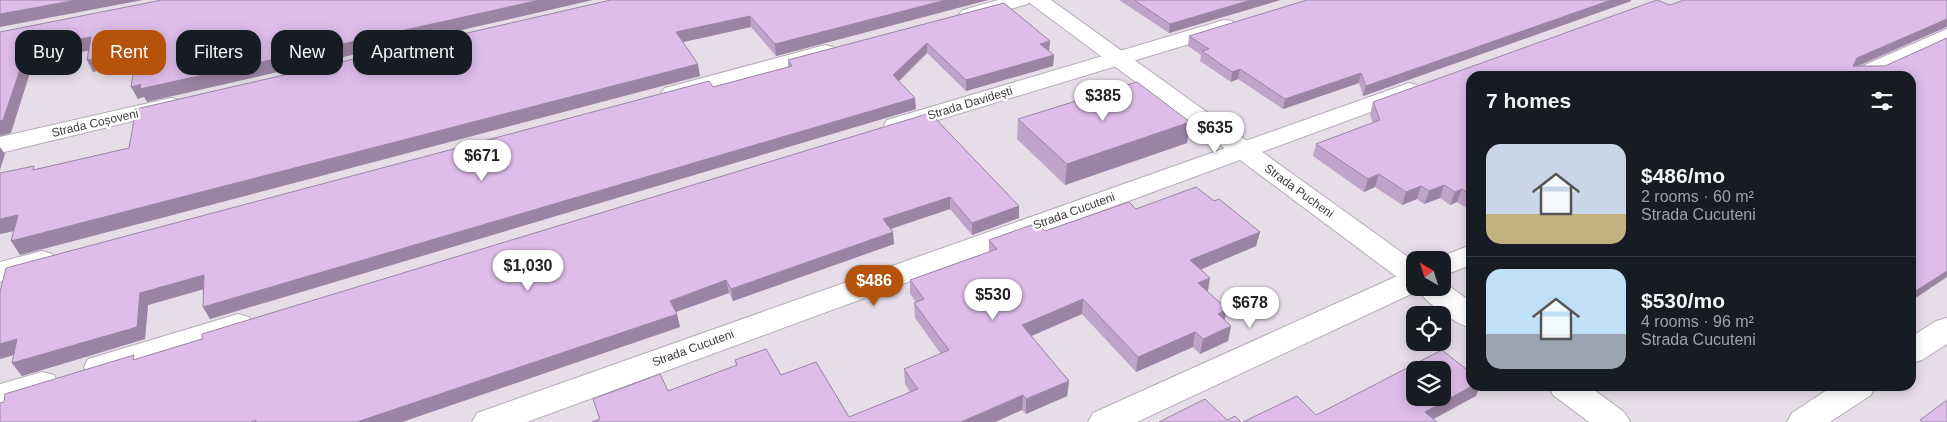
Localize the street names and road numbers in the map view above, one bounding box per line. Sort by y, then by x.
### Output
street label: Strada Davidești [926,83,1014,123]
street label: Strada Coșoveni [50,106,140,140]
street label: Strada Pucheni [1262,161,1336,221]
street label: Strada Cucuteni [1031,190,1117,232]
street label: Strada Cucuteni [650,327,736,369]

